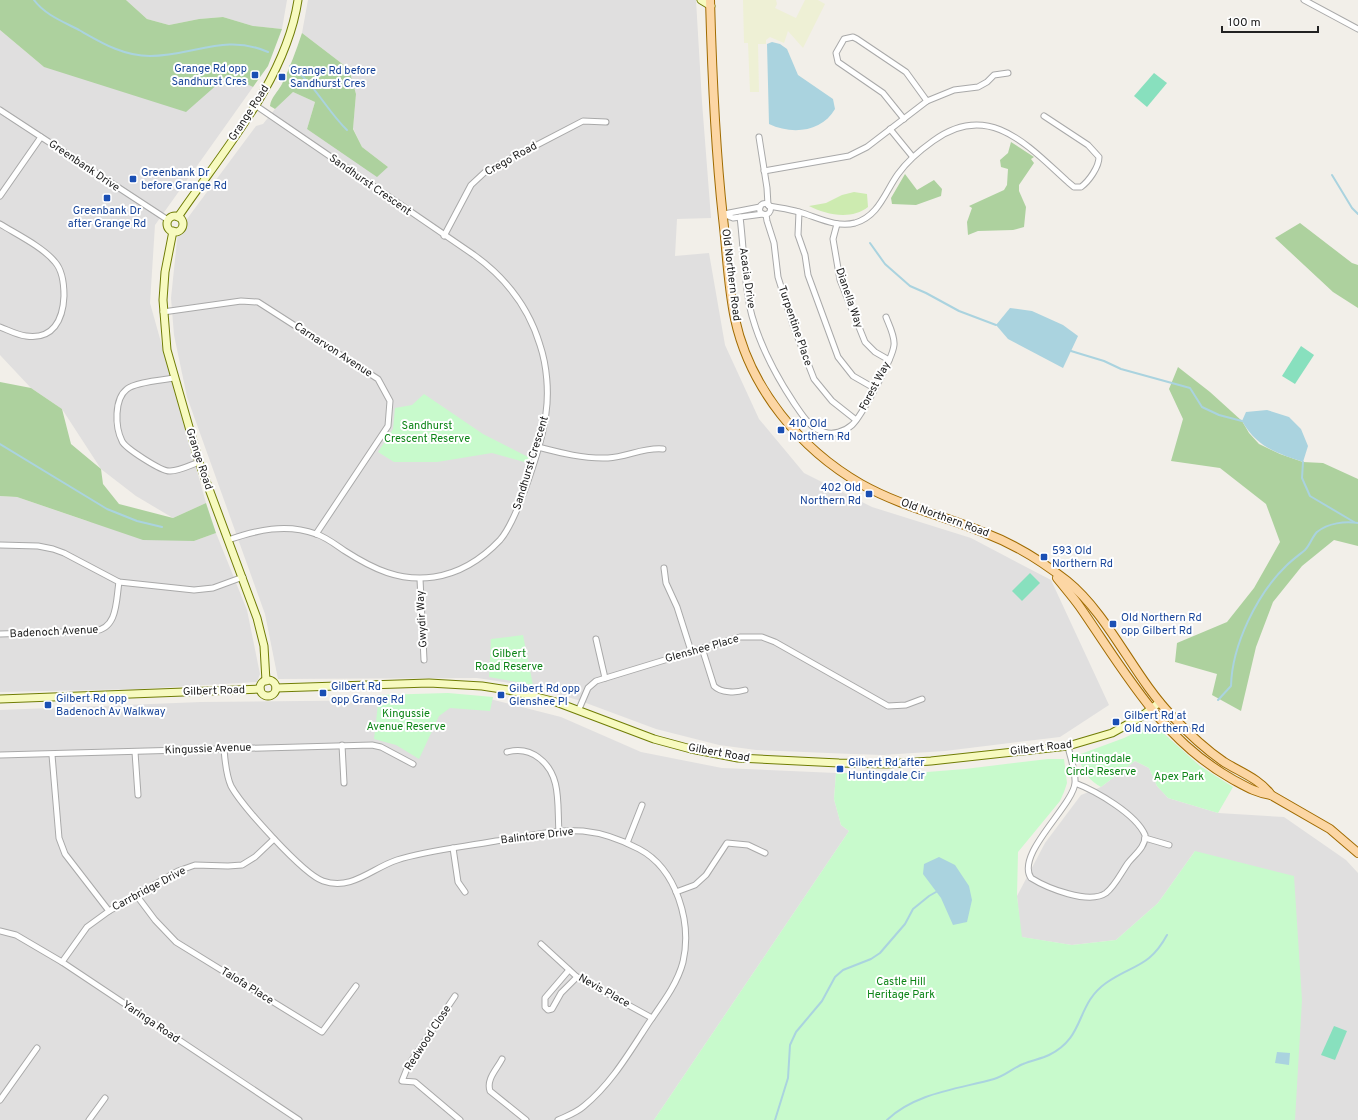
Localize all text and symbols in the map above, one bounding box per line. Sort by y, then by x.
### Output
scale bar [1222,8,1318,34]
text: 100 m [1228,15,1261,31]
place label: Grange Rd opp Sandhurst Cres [171,62,247,89]
place label: Grange Rd before Sandhurst Cres [290,64,376,91]
marker: Grange Rd opp Sandhurst Cres [250,70,260,80]
marker: Grange Rd before Sandhurst Cres [277,72,287,82]
street label: Grange Road [226,82,272,144]
street label: Greenbank Drive [46,137,122,195]
street label: Crego Road [482,139,540,179]
street label: Sandhurst Crescent [326,151,414,219]
place label: Greenbank Dr before Grange Rd [141,166,227,193]
marker: Greenbank Dr before Grange Rd [128,174,138,184]
marker: Greenbank Dr after Grange Rd [102,193,112,203]
place label: Greenbank Dr after Grange Rd [68,204,146,231]
street label: Old Northern Road [718,228,744,322]
street label: Acacia Drive [736,247,758,309]
street label: Dianella Way [832,266,866,330]
street label: Turpentine Place [775,284,815,368]
street label: Carnarvon Avenue [291,319,375,381]
street label: Forest Way [856,359,894,413]
street label: Sandhurst Crescent [510,414,552,512]
place label: 410 Old Northern Rd [789,417,850,444]
park label: Sandhurst Crescent Reserve [384,419,470,446]
marker: 410 Old Northern Rd [776,425,786,435]
street label: Grange Road [182,426,216,492]
place label: 402 Old Northern Rd [800,481,861,508]
marker: 402 Old Northern Rd [864,489,874,499]
street label: Old Northern Road [899,496,991,540]
place label: 593 Old Northern Rd [1052,544,1113,571]
marker: 593 Old Northern Rd [1039,552,1049,562]
street label: Gwydir Way [414,590,430,648]
place label: Old Northern Rd opp Gilbert Rd [1121,611,1202,638]
marker: Old Northern Rd opp Gilbert Rd [1108,619,1118,629]
street label: Badenoch Avenue [9,623,99,641]
street label: Glenshee Place [664,632,741,666]
park label: Gilbert Road Reserve [475,647,543,674]
place label: Gilbert Rd opp Grange Rd [331,680,404,707]
place label: Gilbert Rd opp Glenshee Pl [509,682,580,709]
street label: Gilbert Road [183,683,245,699]
marker: Gilbert Rd opp Grange Rd [318,688,328,698]
marker: Gilbert Rd opp Glenshee Pl [496,690,506,700]
place label: Gilbert Rd opp Badenoch Av Walkway [56,692,166,719]
marker: Gilbert Rd opp Badenoch Av Walkway [43,700,53,710]
park label: Kingussie Avenue Reserve [366,707,446,734]
place label: Gilbert Rd at Old Northern Rd [1124,709,1205,736]
marker: Gilbert Rd at Old Northern Rd [1111,717,1121,727]
street label: Gilbert Road [1009,737,1073,759]
street label: Kingussie Avenue [164,740,252,758]
street label: Gilbert Road [687,741,751,765]
park label: Huntingdale Circle Reserve [1066,752,1136,779]
place label: Gilbert Rd after Huntingdale Cir [848,756,925,783]
marker: Gilbert Rd after Huntingdale Cir [835,764,845,774]
park label: Apex Park [1154,770,1204,784]
street label: Balintore Drive [500,825,574,847]
street label: Carrbridge Drive [110,864,188,914]
street label: Talofa Place [218,964,276,1008]
street label: Nevis Place [576,971,632,1011]
park label: Castle Hill Heritage Park [867,975,935,1002]
street label: Yaringa Road [120,998,182,1046]
street label: Redwood Close [402,1002,454,1073]

